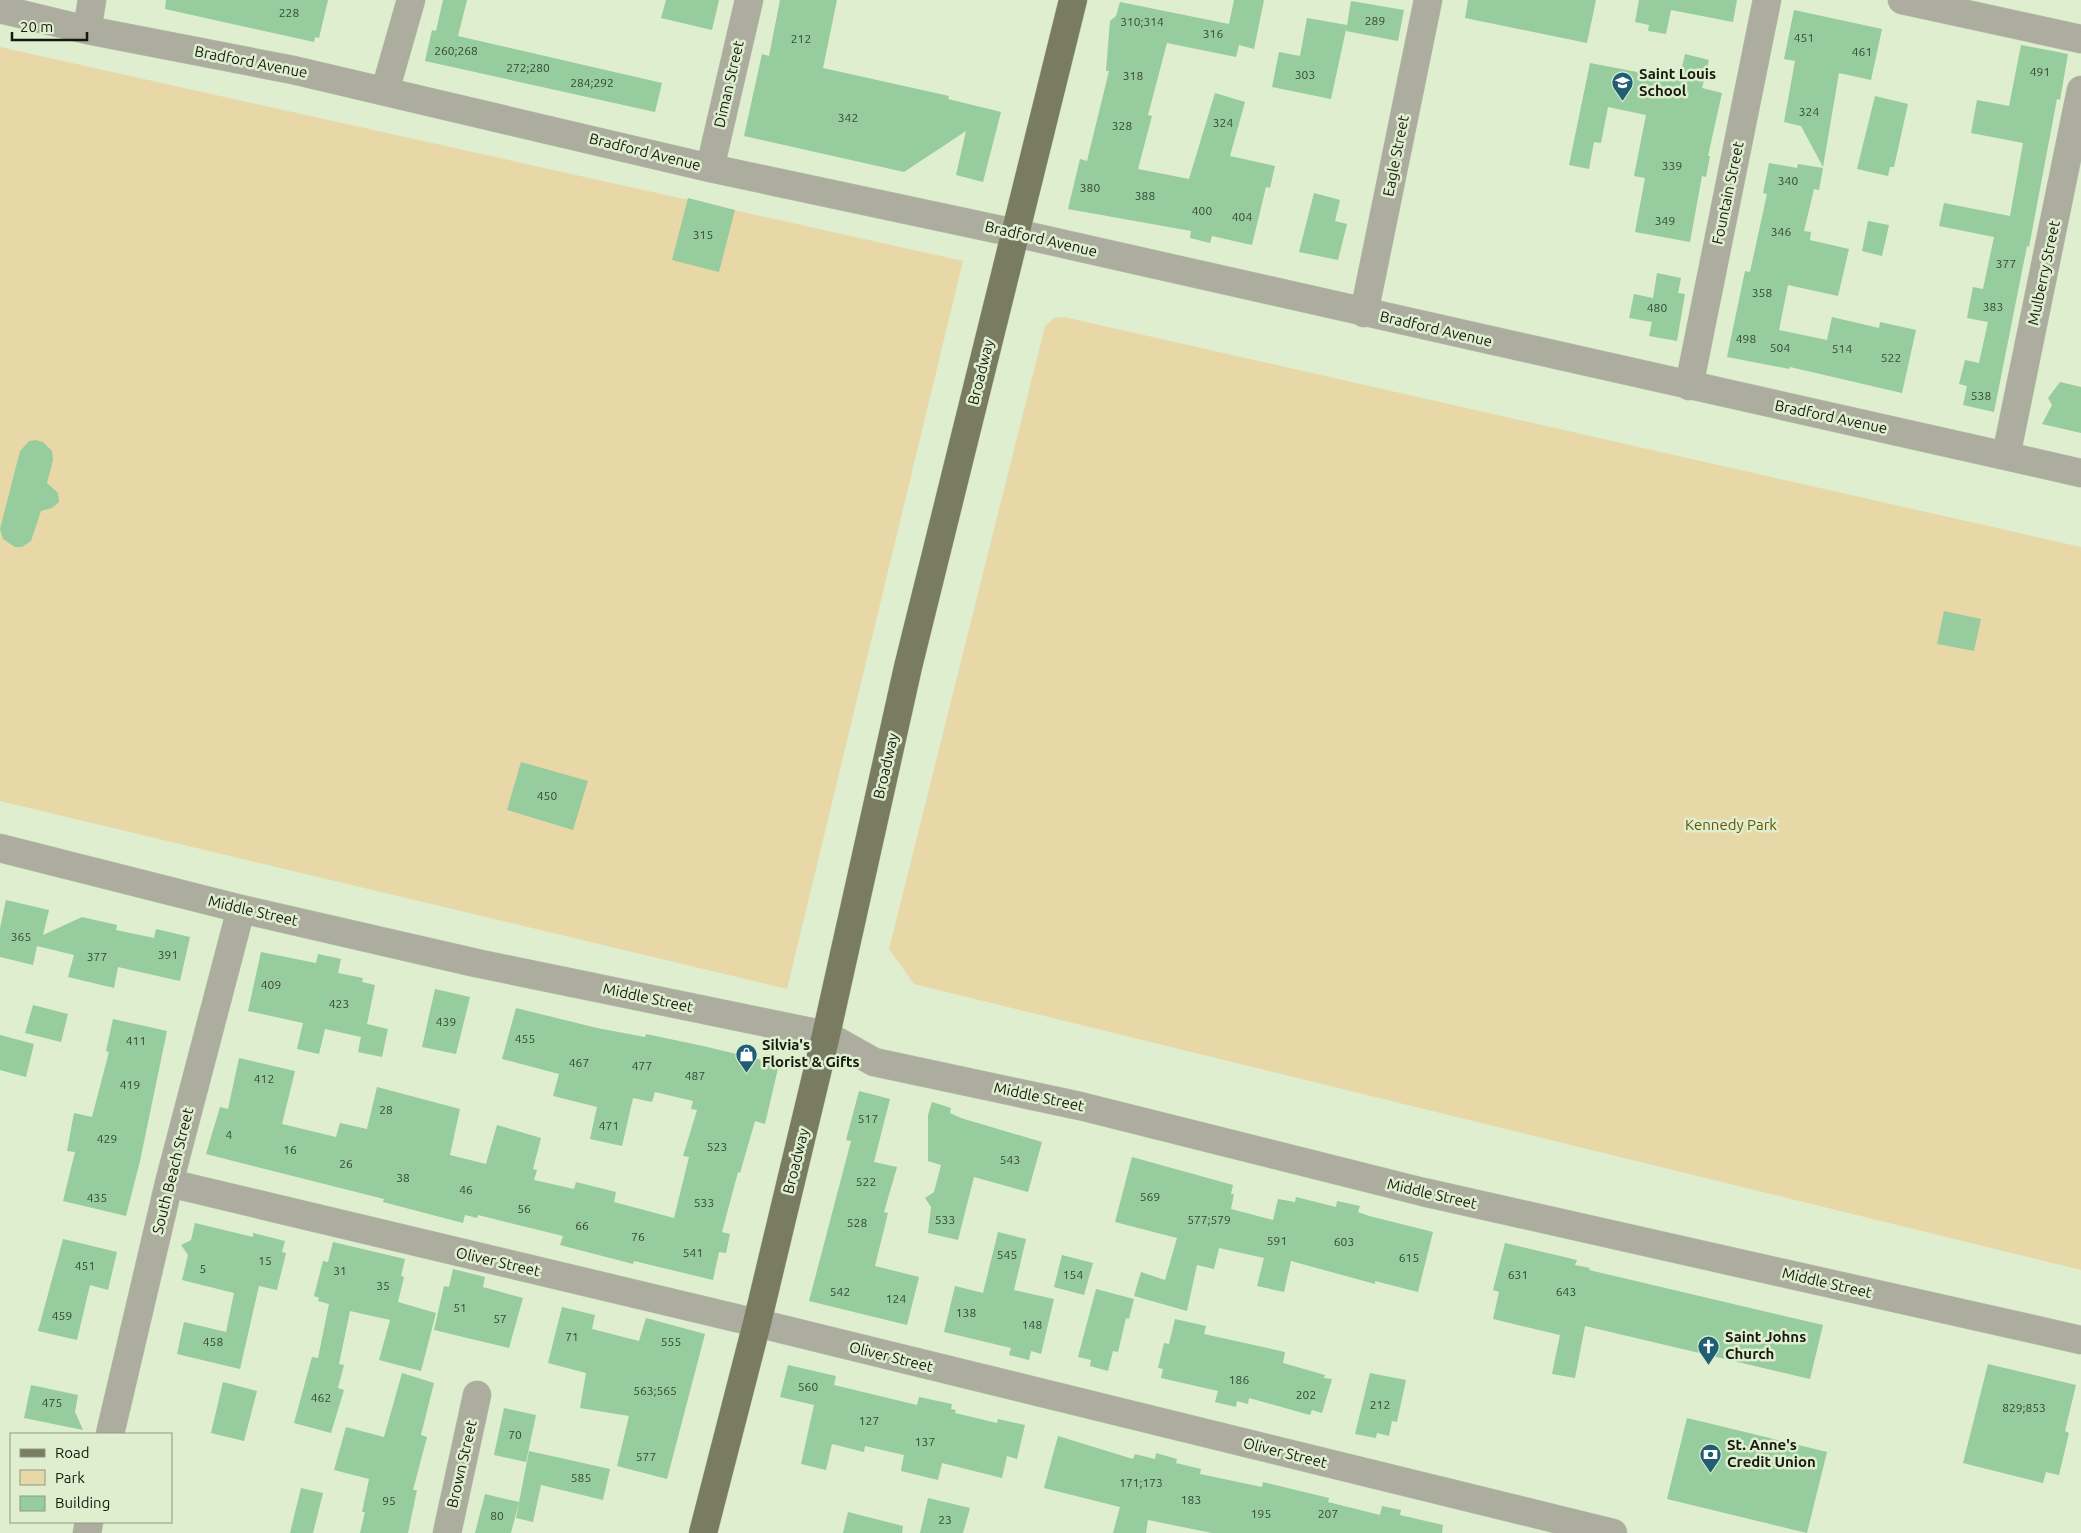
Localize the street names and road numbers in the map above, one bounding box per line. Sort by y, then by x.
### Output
street label: Diman Street [710,39,747,129]
street label: Bradford Avenue [193,42,309,81]
street label: Eagle Street [1379,114,1412,198]
street label: Bradford Avenue [587,129,703,174]
street label: Fountain Street [1708,140,1747,246]
street label: Bradford Avenue [983,217,1099,260]
street label: Mulberry Street [2024,219,2063,327]
street label: Bradford Avenue [1378,307,1494,350]
street label: Broadway [964,337,997,406]
street label: Bradford Avenue [1773,396,1889,437]
street label: Broadway [870,731,901,800]
street label: Middle Street [206,892,300,929]
street label: Middle Street [601,980,695,1015]
street label: Middle Street [992,1079,1086,1114]
street label: South Beach Street [149,1106,196,1236]
street label: Broadway [779,1126,812,1195]
street label: Middle Street [1385,1175,1479,1212]
street label: Oliver Street [454,1244,542,1279]
street label: Middle Street [1780,1264,1874,1301]
street label: Oliver Street [847,1338,935,1375]
street label: Brown Street [443,1418,480,1509]
street label: Oliver Street [1241,1434,1329,1471]

